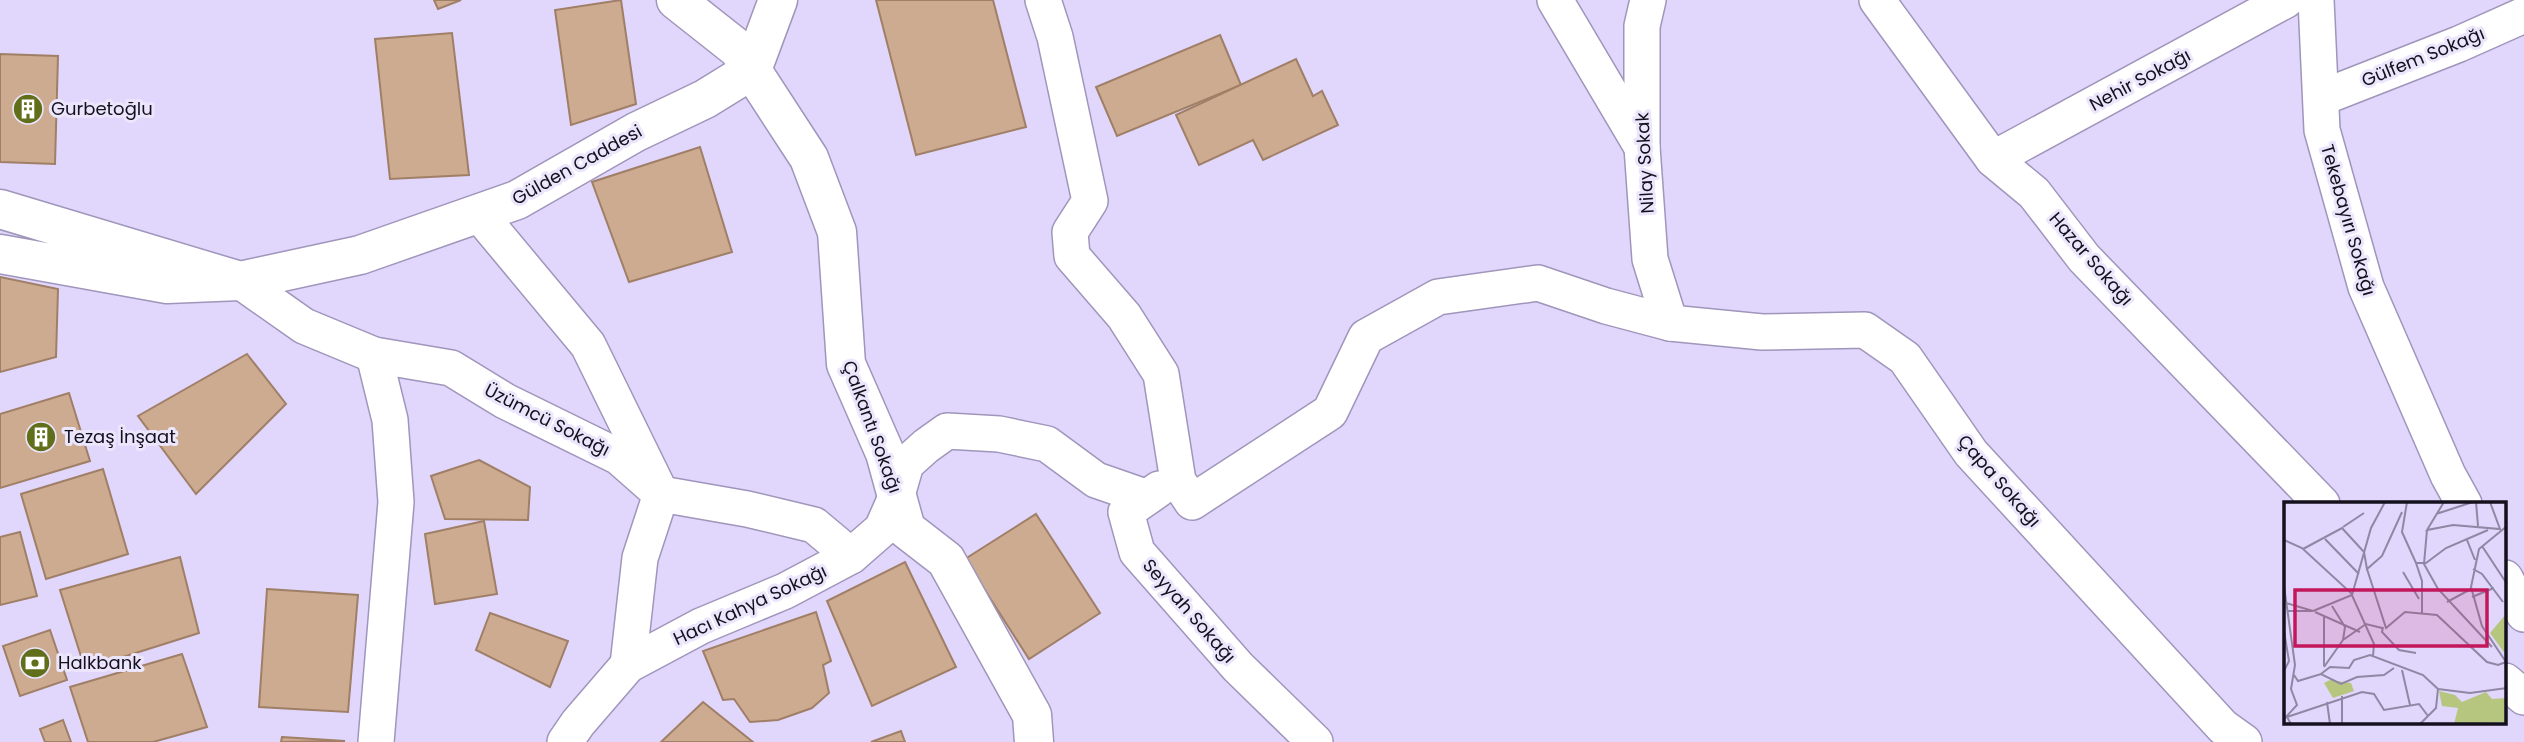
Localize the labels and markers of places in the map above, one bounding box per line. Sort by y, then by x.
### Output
building icon: Gurbetoğlu [11,92,45,126]
place label: Gurbetoğlu [51,96,153,121]
building icon: Tezaş İnşaat [24,420,58,454]
place label: Tezaş İnşaat [64,424,176,449]
bank icon: Halkbank [18,646,52,680]
place label: Halkbank [58,650,142,675]

